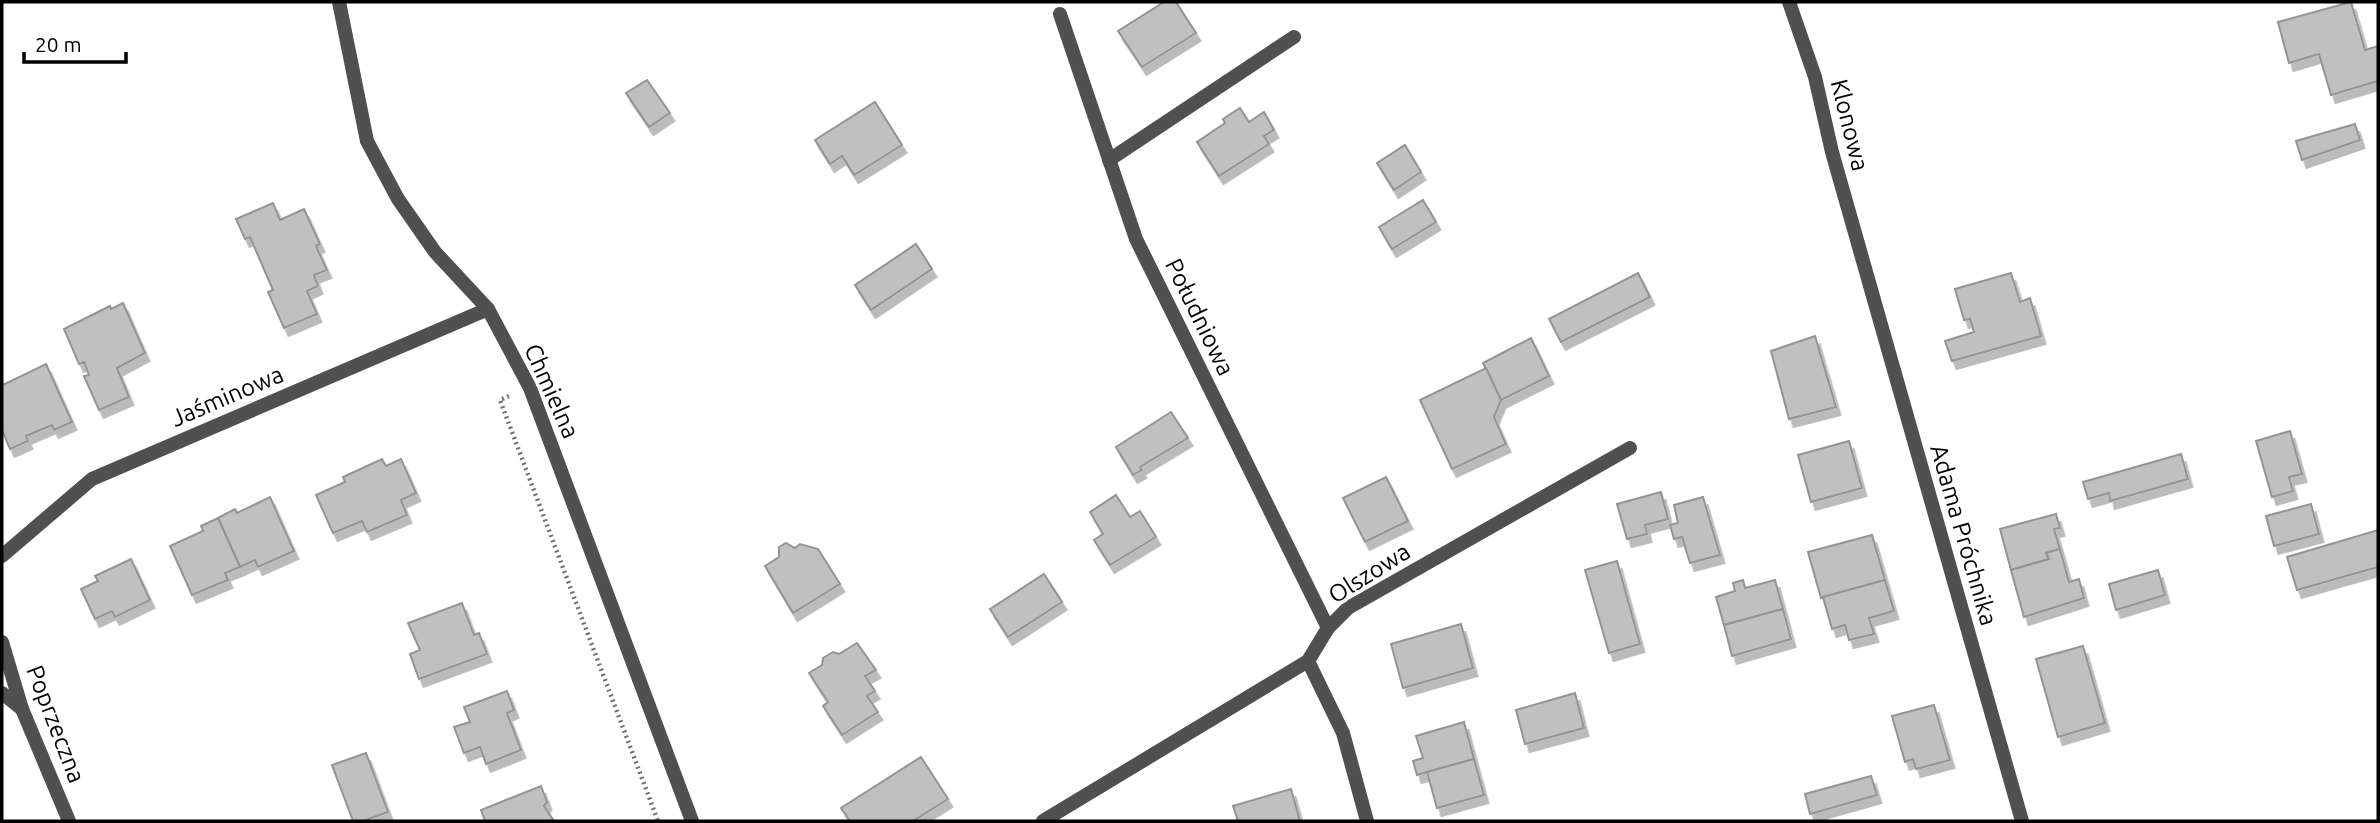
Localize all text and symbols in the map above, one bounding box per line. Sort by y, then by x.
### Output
scale bar [24,21,126,65]
text: 20 m [35,32,82,56]
street label: Klonowa [1826,76,1874,174]
street label: Południowa [1160,254,1240,380]
street label: Chmielna [519,340,585,442]
street label: Jaśminowa [167,360,287,432]
street label: Adama Próchnika [1925,441,2003,629]
street label: Olszowa [1323,537,1415,609]
street label: Poprzeczna [21,661,91,787]

